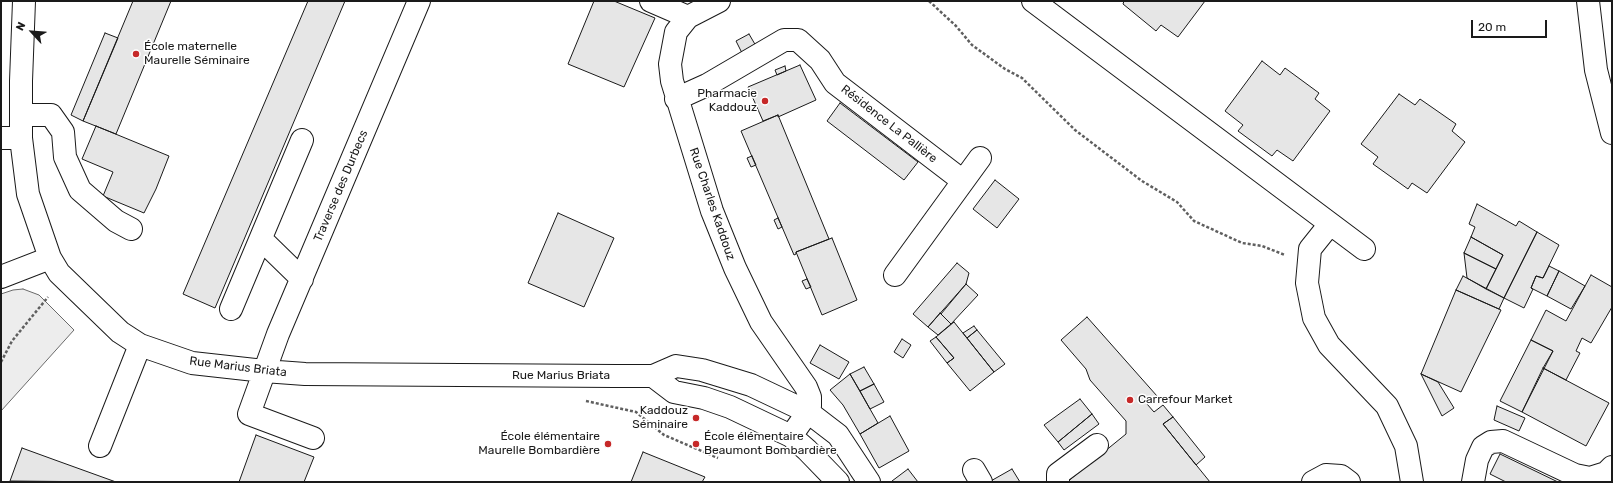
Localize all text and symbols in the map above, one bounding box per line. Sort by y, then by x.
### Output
north arrow [12,12,52,52]
scale bar [1473,12,1549,38]
text: N [13,20,28,33]
text: 20 m [1478,20,1506,34]
place label: École maternelle Maurelle Séminaire [144,40,250,68]
marker: École maternelle Maurelle Séminaire [131,49,141,59]
street label: Résidence La Pallière [838,82,940,166]
place label: Pharmacie Kaddouz [697,87,757,115]
marker: Pharmacie Kaddouz [760,96,770,106]
street label: Traverse des Durbecs [311,128,371,244]
street label: Rue Charles Kaddouz [686,146,738,262]
street label: Rue Marius Briata [188,354,288,380]
street label: Rue Marius Briata [512,369,610,383]
place label: Carrefour Market [1138,393,1232,407]
marker: Carrefour Market [1125,395,1135,405]
place label: Kaddouz Séminaire [632,404,688,432]
marker: Kaddouz Séminaire [691,413,701,423]
place label: École élémentaire Maurelle Bombardière [478,430,600,458]
place label: École élémentaire Beaumont Bombardière [704,430,837,458]
marker: École élémentaire Maurelle Bombardière [603,439,613,449]
marker: École élémentaire Beaumont Bombardière [691,439,701,449]

